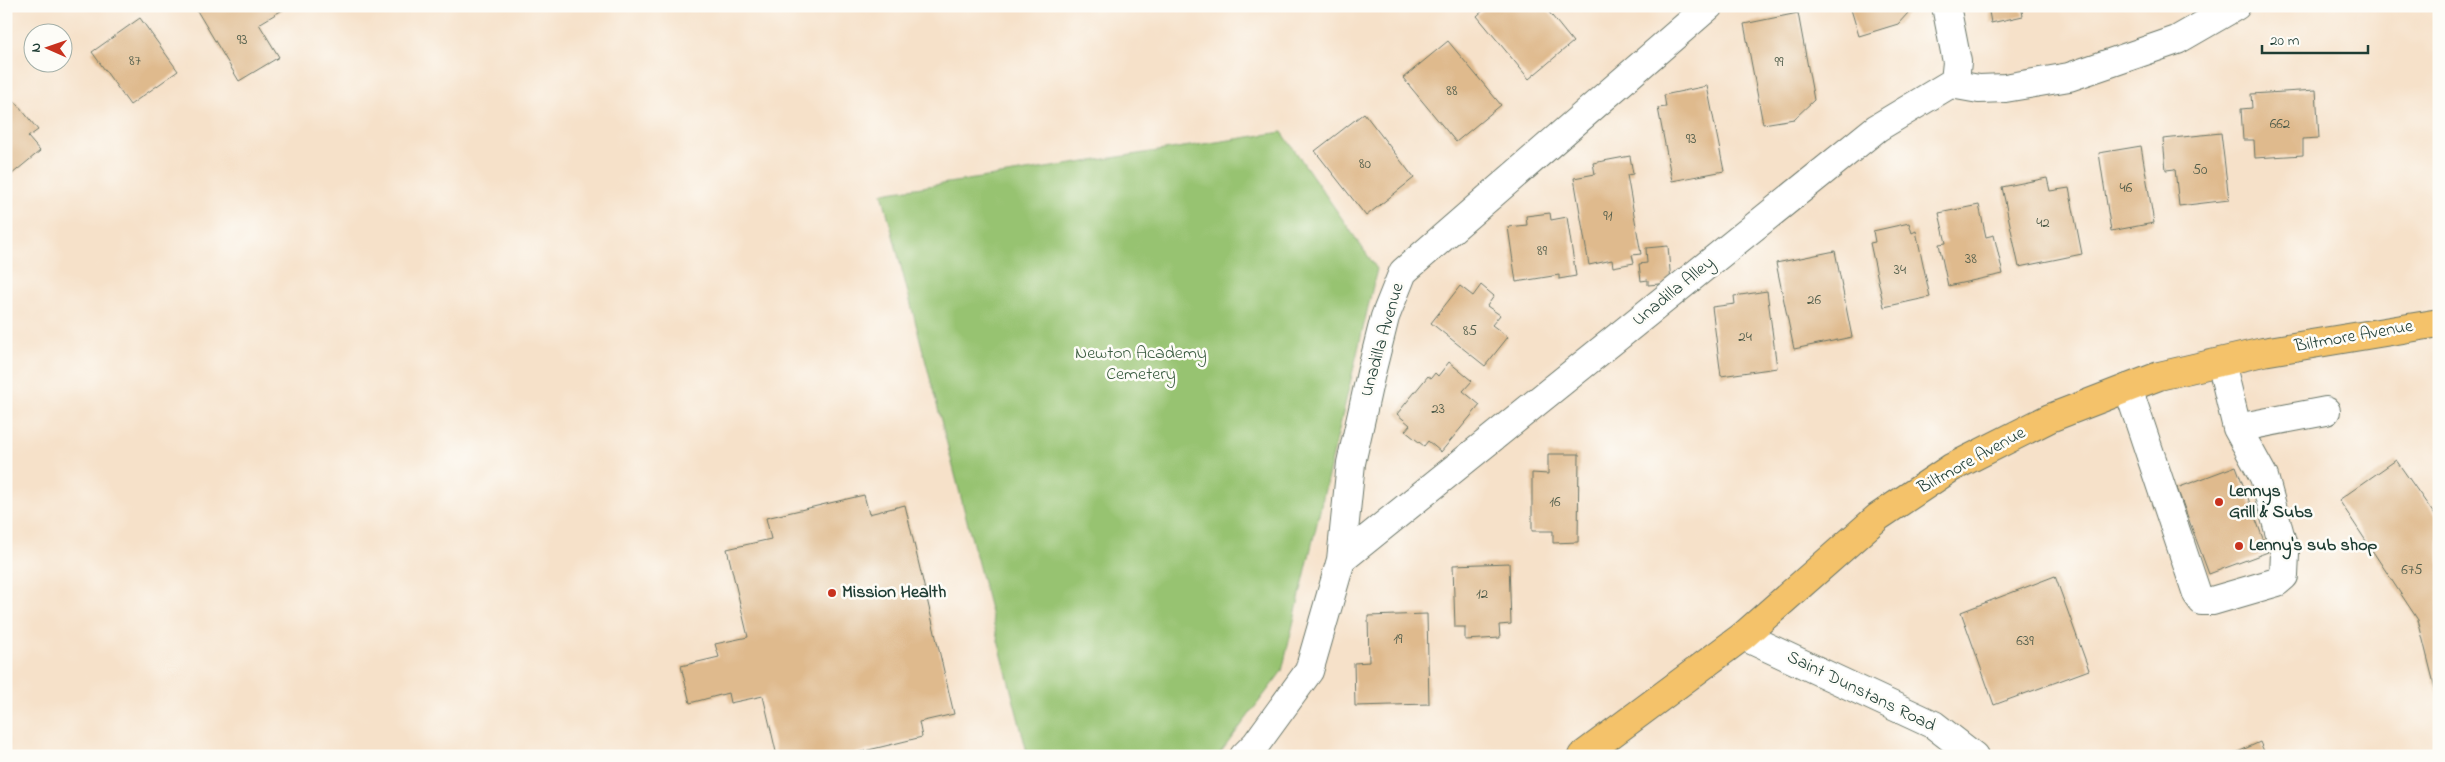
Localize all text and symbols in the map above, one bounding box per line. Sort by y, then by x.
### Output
north arrow [22,22,72,72]
scale bar [2262,22,2369,54]
house number: 93 [237,29,247,51]
text: 20 m [2270,30,2300,52]
text: N [26,43,47,53]
house number: 87 [129,50,141,72]
house number: 99 [1774,51,1784,73]
house number: 88 [1446,80,1458,102]
house number: 662 [2270,113,2291,135]
house number: 93 [1686,128,1696,150]
house number: 80 [1359,153,1372,175]
house number: 50 [2192,159,2208,181]
house number: 46 [2120,177,2133,199]
house number: 91 [1603,205,1613,227]
house number: 42 [2036,212,2050,234]
house number: 89 [1537,240,1548,262]
house number: 38 [1965,248,1977,270]
street label: Unadilla Alley [1627,251,1721,333]
house number: 34 [1894,259,1906,281]
street label: Unadilla Avenue [1354,279,1412,400]
house number: 26 [1807,289,1821,311]
street label: Biltmore Avenue [2292,314,2416,360]
house number: 85 [1463,320,1478,342]
house number: 24 [1738,326,1752,348]
park label: Newton Academy Cemetery [1075,341,1207,388]
house number: 23 [1431,398,1445,420]
street label: Biltmore Avenue [1912,420,2031,502]
place label: Lennys Grill & Subs [2229,479,2313,526]
house number: 16 [1549,491,1561,513]
marker: Lennys Grill & Subs [2213,496,2225,508]
place label: Lenny's sub shop [2249,533,2377,560]
marker: Lenny's sub shop [2233,540,2245,552]
house number: 675 [2401,559,2423,581]
place label: Mission Health [842,580,947,606]
house number: 12 [1476,583,1489,605]
marker: Mission Health [826,587,838,599]
house number: 19 [1393,628,1403,650]
house number: 639 [2016,630,2034,652]
street label: Saint Dunstans Road [1782,645,1940,739]

